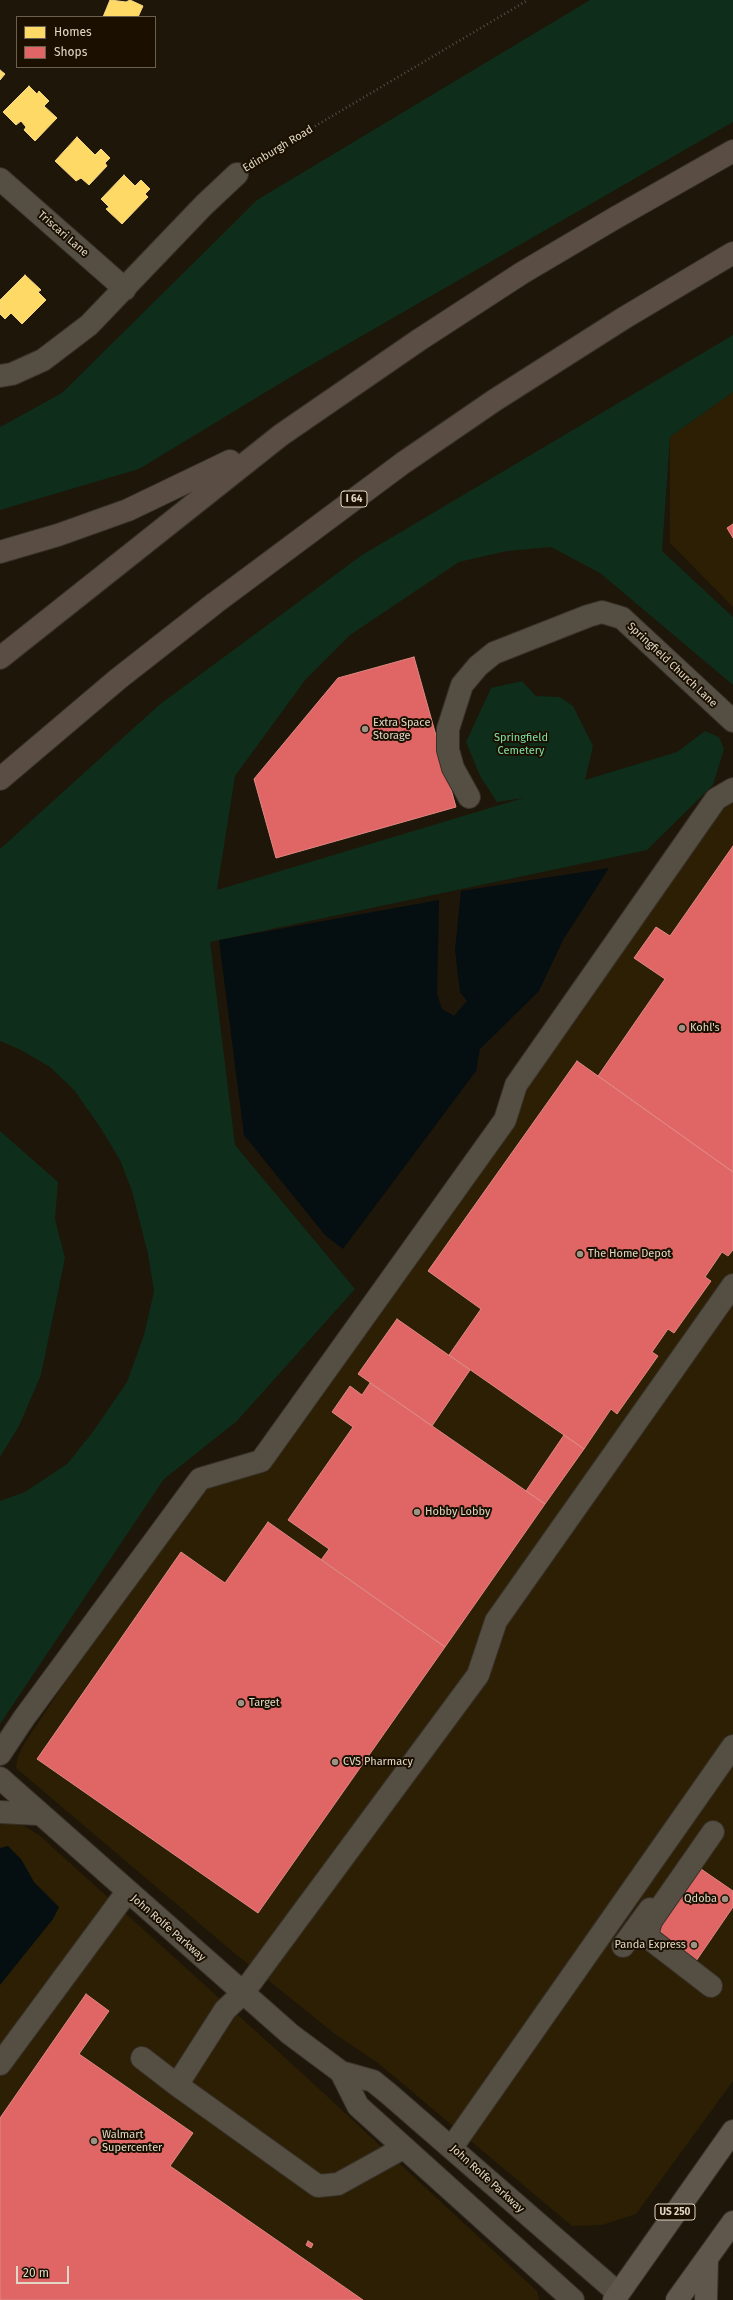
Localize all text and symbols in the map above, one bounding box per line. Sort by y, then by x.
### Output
legend [16,16,156,68]
text: Homes [54,25,92,39]
text: Shops [54,45,87,59]
street label: Edinburgh Road [241,123,315,175]
street label: Triscari Lane [35,208,91,260]
road number: I 64 [341,491,367,507]
street label: Springfield Church Lane [624,620,720,710]
place label: Extra Space Storage [373,716,430,742]
marker: Extra Space Storage [360,724,370,734]
park label: Springfield Cemetery [494,731,548,757]
place label: Kohl's [690,1021,720,1035]
marker: Kohl's [677,1023,687,1033]
place label: The Home Depot [588,1247,671,1261]
marker: The Home Depot [575,1249,585,1259]
place label: Hobby Lobby [425,1505,490,1519]
marker: Hobby Lobby [412,1507,422,1517]
place label: Target [249,1696,280,1710]
marker: Target [236,1698,246,1708]
place label: CVS Pharmacy [343,1755,413,1769]
marker: CVS Pharmacy [330,1757,340,1767]
street label: John Rolfe Parkway [128,1892,208,1964]
place label: Qdoba [684,1892,717,1906]
marker: Qdoba [720,1894,730,1904]
place label: Panda Express [614,1938,686,1952]
marker: Panda Express [689,1940,699,1950]
place label: Walmart Supercenter [102,2128,162,2154]
marker: Walmart Supercenter [89,2136,99,2146]
street label: John Rolfe Parkway [447,2142,527,2216]
road number: US 250 [655,2204,695,2220]
scale bar [18,2258,71,2284]
text: 20 m [23,2266,49,2280]

